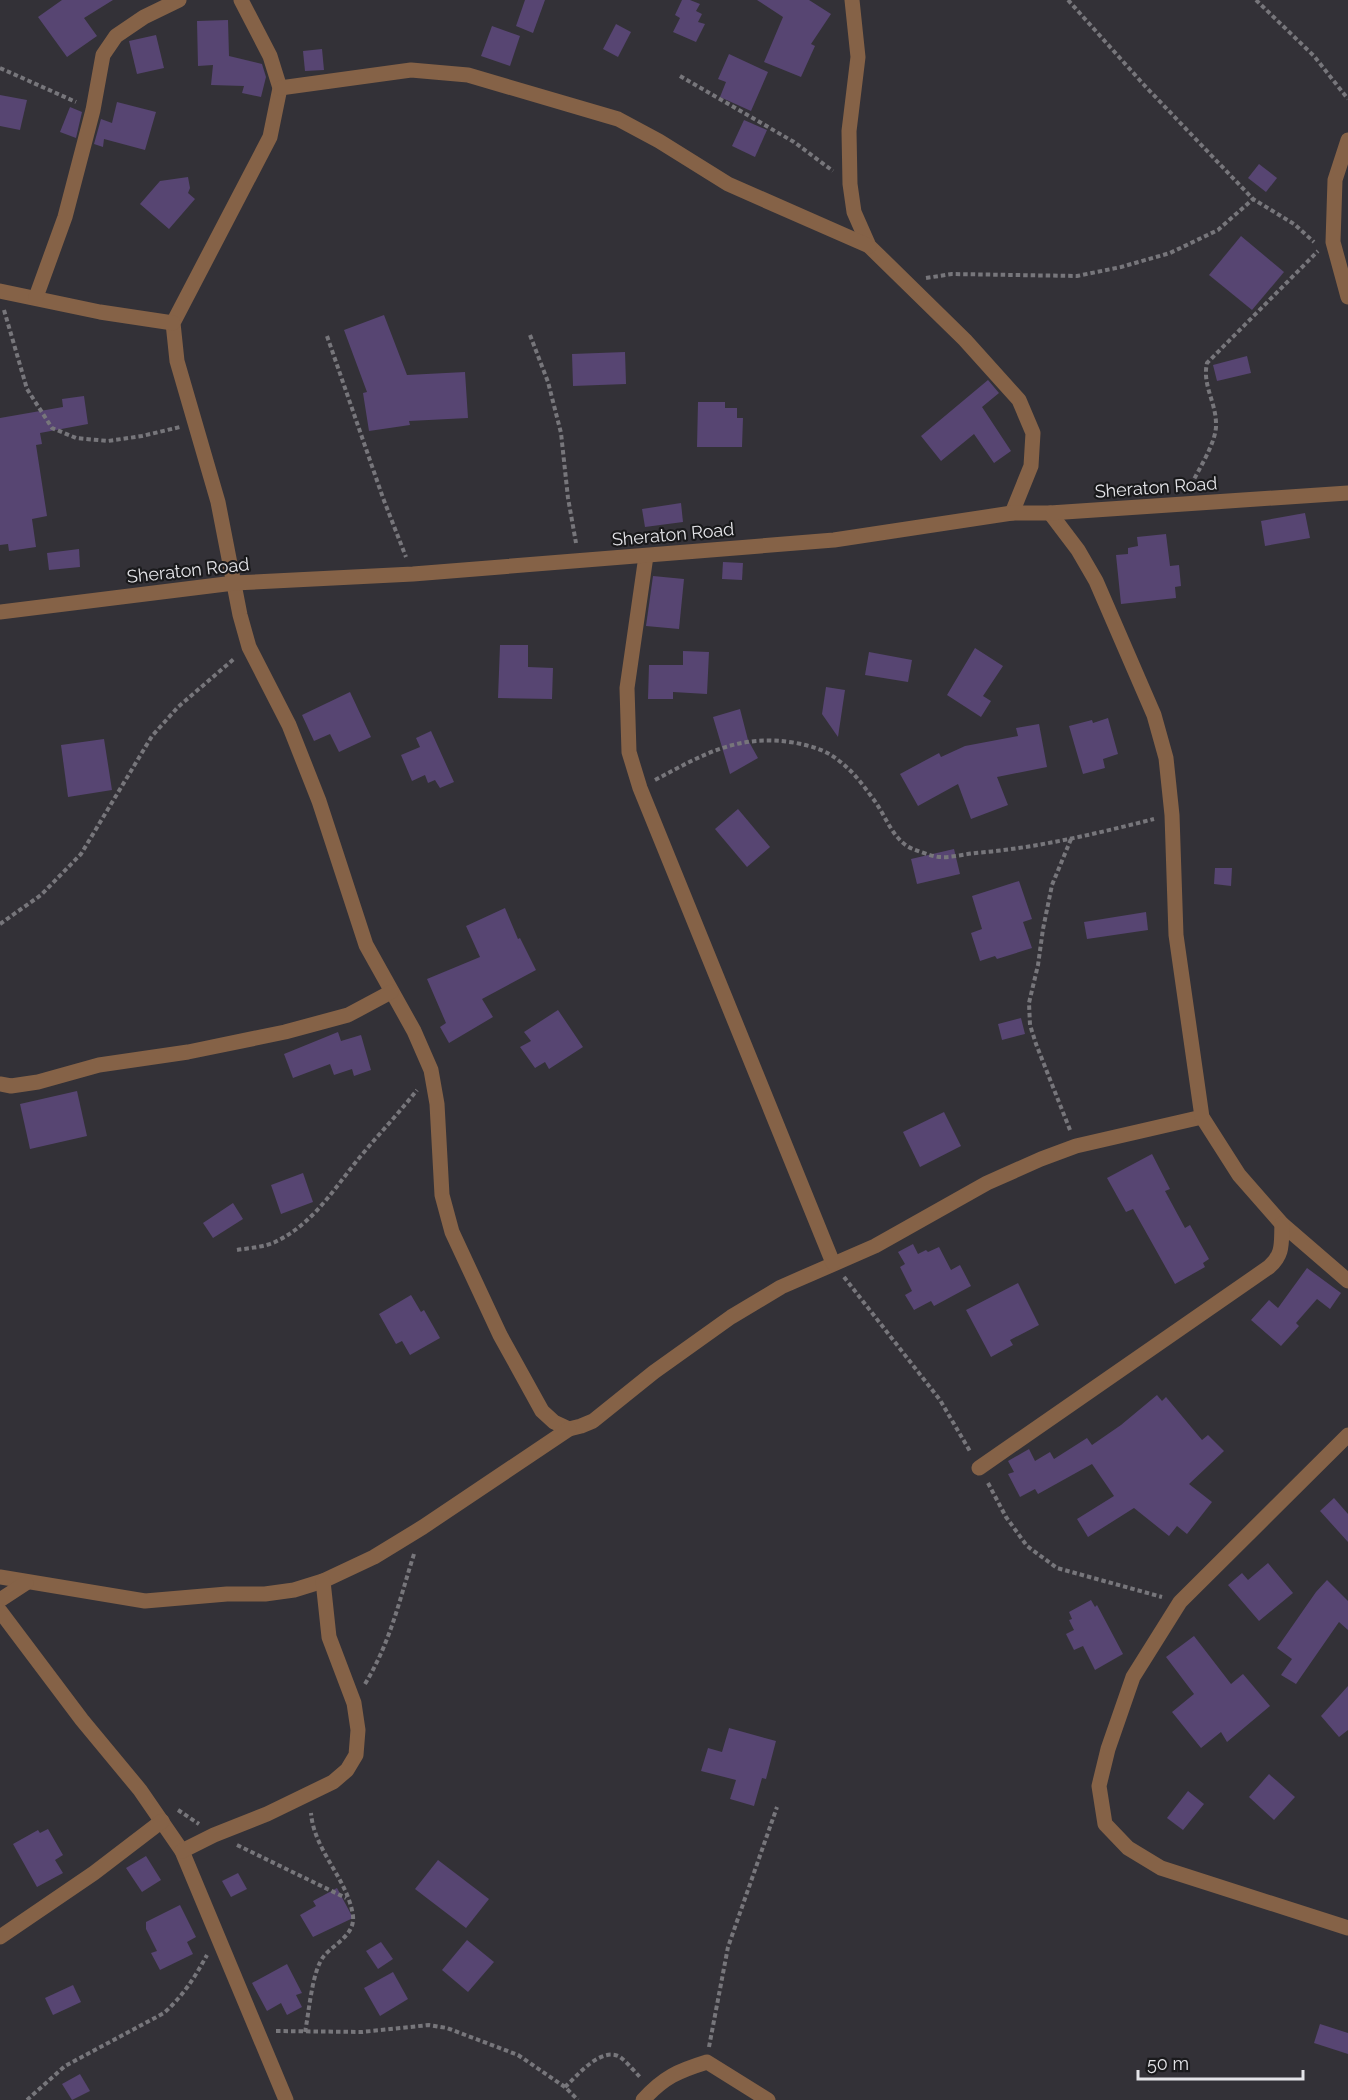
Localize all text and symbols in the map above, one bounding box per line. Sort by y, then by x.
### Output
street label: Sheraton Road [1094,472,1218,502]
street label: Sheraton Road [611,518,735,550]
street label: Sheraton Road [126,553,250,587]
scale bar [1138,2043,1303,2081]
text: 50 m [1147,2053,1189,2074]

